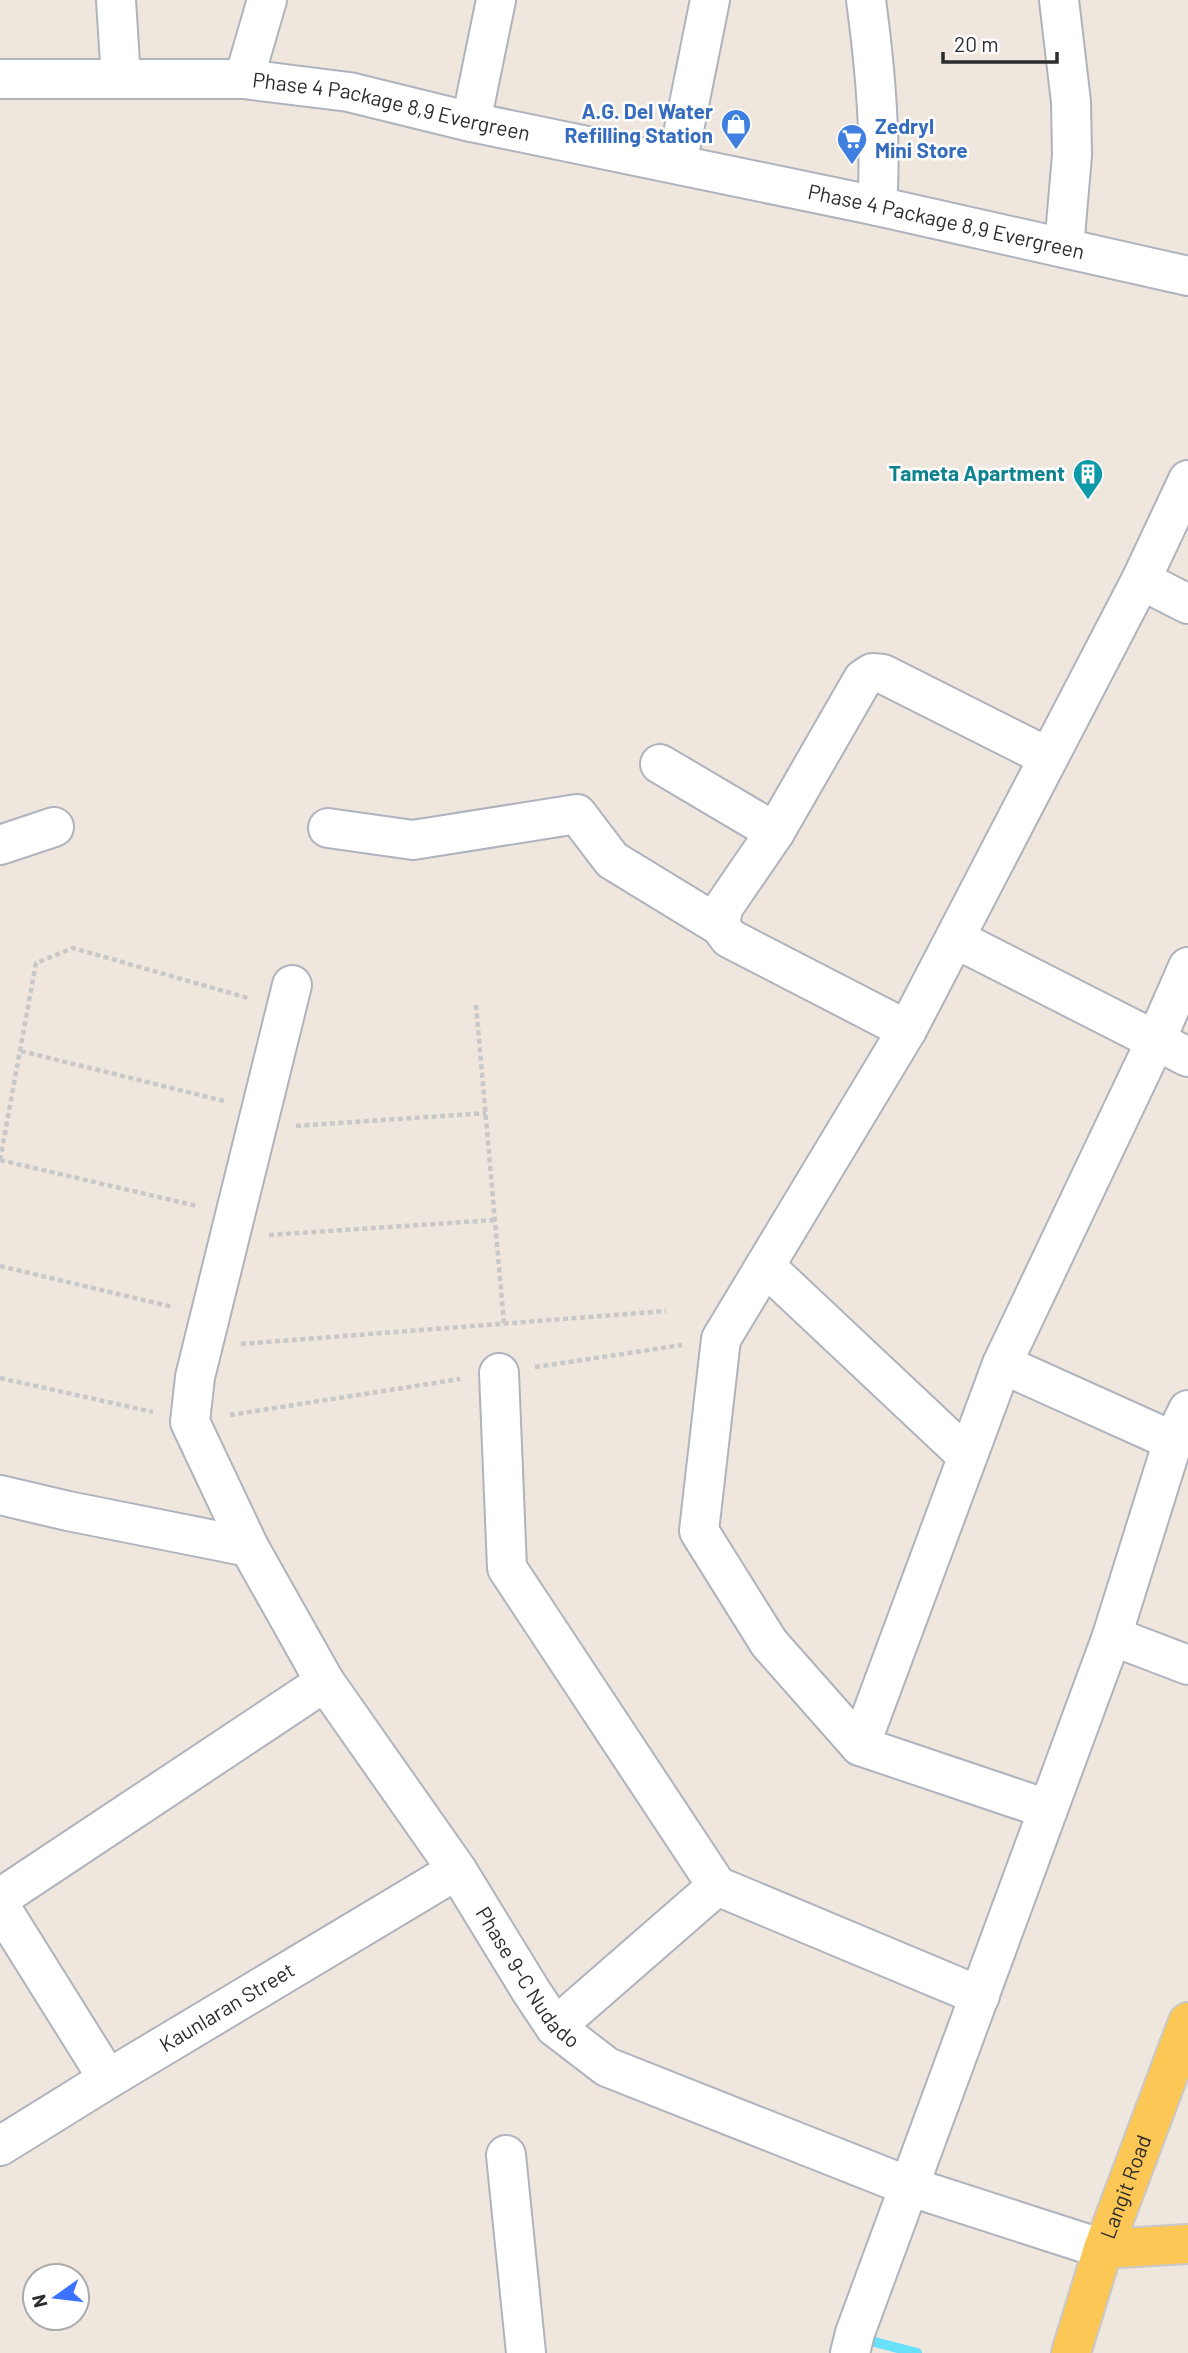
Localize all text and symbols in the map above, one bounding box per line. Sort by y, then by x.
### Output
scale bar [943,21,1057,65]
text: 20 m [954,31,999,56]
street label: Phase 4 Package 8,9 Evergreen [251,66,533,145]
place label: A.G. Del Water Refilling Station [565,98,713,147]
shop icon: A.G. Del Water Refilling Station [719,107,753,151]
place label: Zedryl Mini Store [875,113,968,162]
supermarket icon: Zedryl Mini Store [835,122,869,166]
street label: Phase 4 Package 8,9 Evergreen [806,178,1087,263]
building icon: Tameta Apartment [1071,457,1105,501]
place label: Tameta Apartment [889,460,1065,485]
street label: Phase 9-C Nudado [471,1902,585,2052]
street label: Kaunlaran Street [154,1956,298,2056]
street label: Langit Road [1094,2131,1156,2242]
north arrow [21,2262,91,2332]
text: N [26,2292,52,2310]

